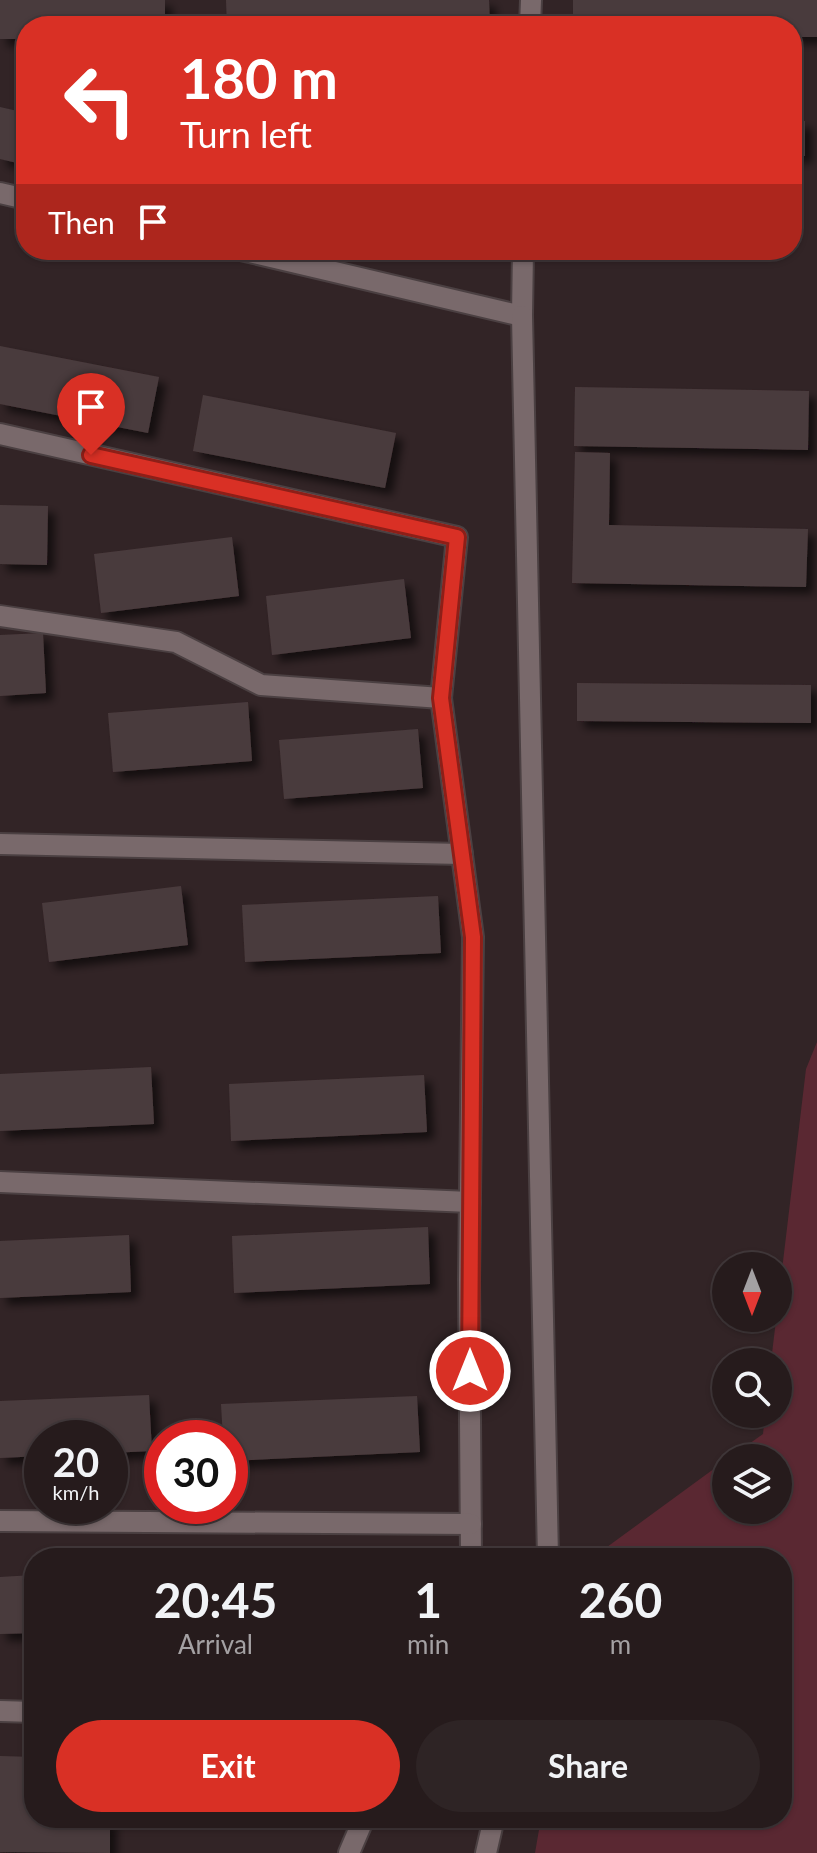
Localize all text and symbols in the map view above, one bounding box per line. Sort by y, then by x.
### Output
text: 180 m [180,44,338,111]
icon: left [48,48,152,152]
text: Turn left [180,112,312,156]
icon: arrive [131,200,175,244]
text: Then [48,204,115,240]
pin [57,373,125,455]
icon: arrive [69,385,113,429]
north arrow [712,1252,792,1332]
map controls [712,1252,792,1524]
position arrow [428,1329,512,1413]
button: search [712,1348,792,1428]
speed limit sign: 30 [144,1420,248,1524]
text: 20 [53,1438,99,1486]
button: layers [712,1444,792,1524]
text: km/h [53,1480,99,1504]
text: 20:45 [154,1571,277,1628]
text: 1 [414,1571,442,1628]
text: 260 [579,1571,662,1628]
text: Arrival [178,1628,253,1660]
text: min [407,1628,449,1660]
text: m [610,1628,631,1660]
button: Exit [56,1720,400,1812]
button: Share [416,1720,760,1812]

